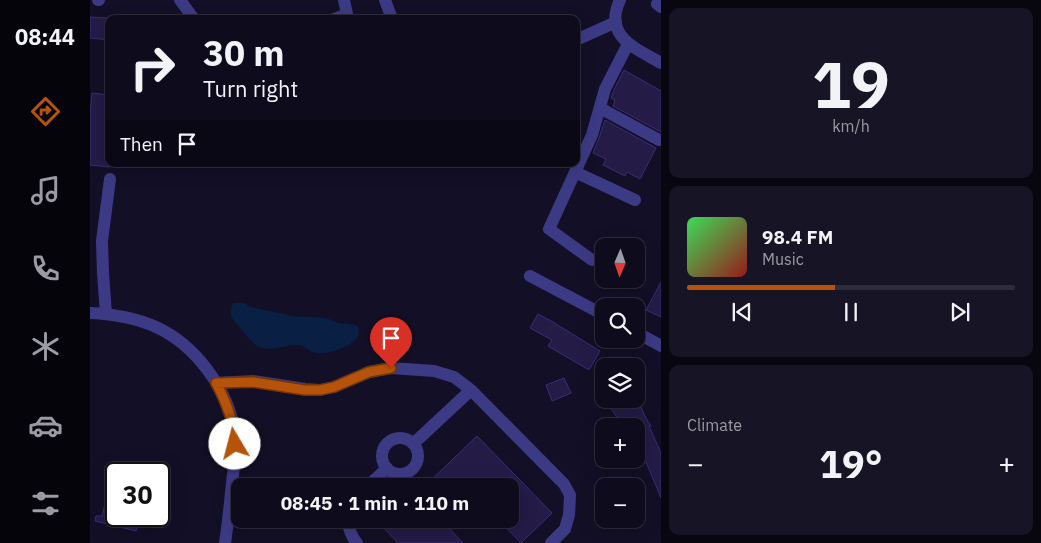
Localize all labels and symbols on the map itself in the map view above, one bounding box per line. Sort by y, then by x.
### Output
north arrow [595,238,645,288]
pin [370,317,412,368]
position arrow [208,417,260,469]
speed limit sign: 30 [105,462,170,527]

